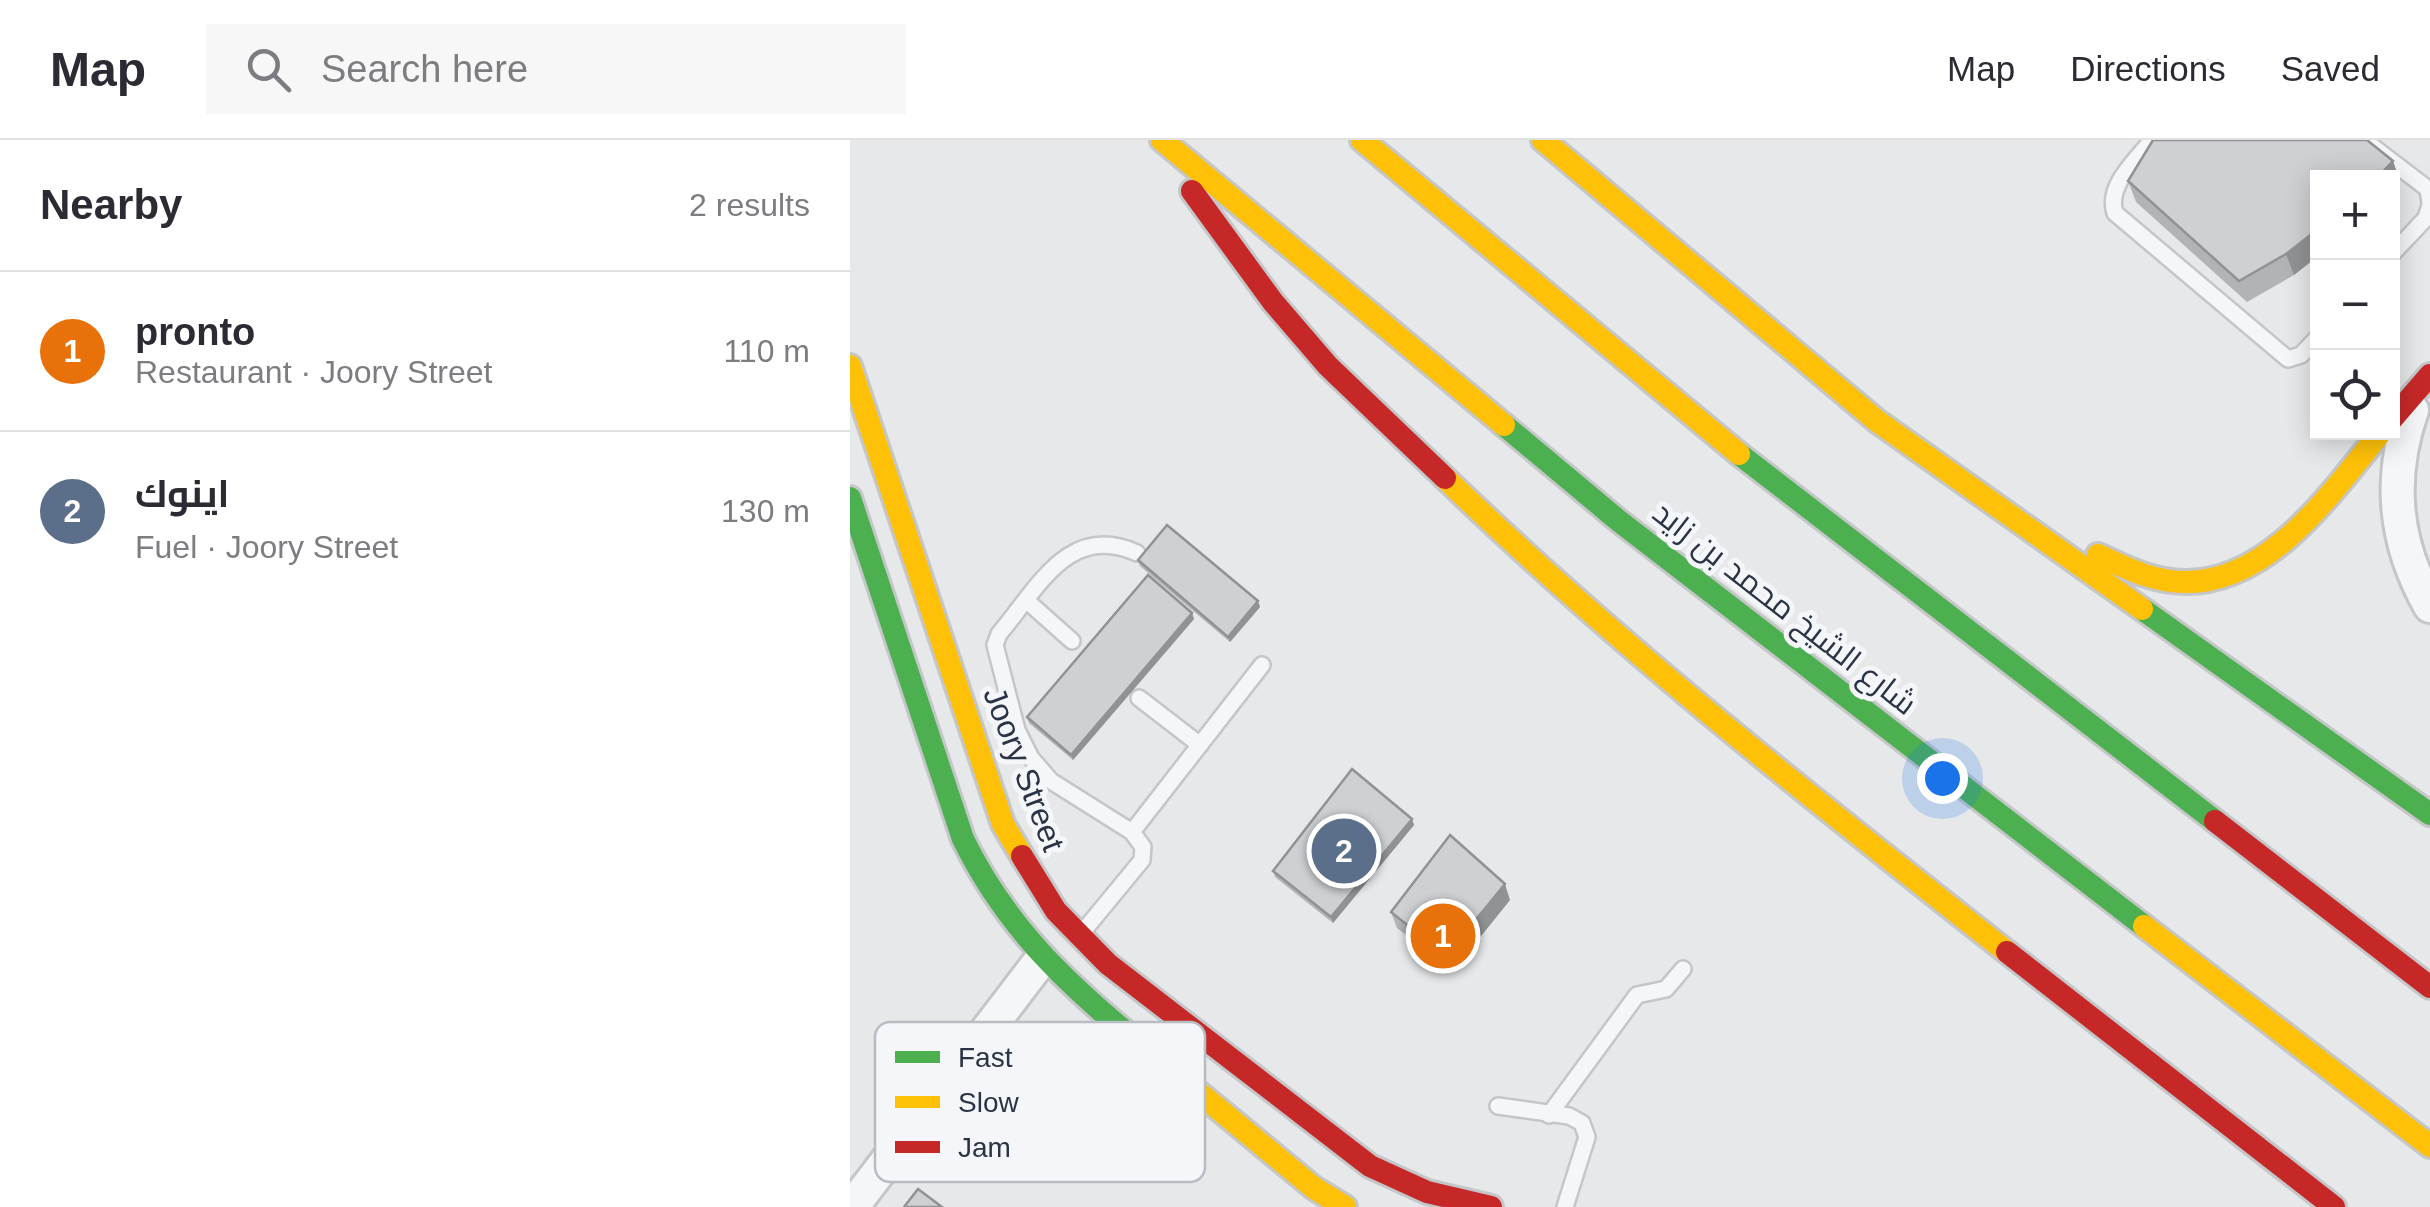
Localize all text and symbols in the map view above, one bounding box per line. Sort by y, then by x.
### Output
search box [206,24,906,114]
icon: search [241,42,296,97]
text: Map [50,43,146,96]
text: Search here [321,48,528,90]
text: Map [1947,49,2015,88]
text: Directions [2070,49,2226,88]
text: Saved [2281,49,2380,88]
map controls [2310,170,2400,440]
button: + [2310,170,2400,260]
text: Nearby [40,181,182,228]
text: 2 results [689,187,810,223]
button: − [2310,260,2400,350]
text: pronto [135,311,255,353]
text: 1 [64,333,81,369]
text: 110 m [723,333,810,369]
button: locate [2310,350,2400,440]
text: Restaurant · Joory Street [135,354,492,390]
text: اينوك [135,473,230,515]
text: 2 [64,493,81,529]
text: 130 m [721,493,810,529]
street label: شارع الشيخ محمد بن زايد [1644,494,1924,725]
text: Fuel · Joory Street [135,529,398,565]
street label: Joory Street [976,682,1072,856]
your location [1917,753,1968,804]
pin: 2 [1312,814,1376,888]
pin: 1 [1410,898,1476,974]
legend [875,1022,1205,1182]
text: Fast [958,1042,1013,1073]
text: Slow [958,1087,1019,1118]
text: Jam [958,1132,1011,1163]

